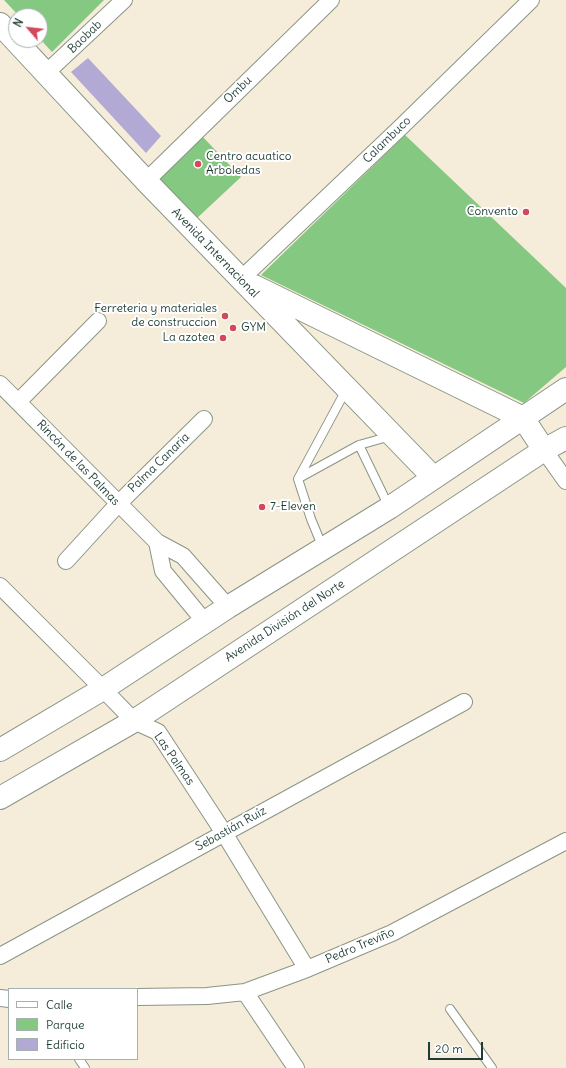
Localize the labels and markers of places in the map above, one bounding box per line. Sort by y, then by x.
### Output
place label: Centro acuatico Arboledas [206,150,292,178]
marker: Centro acuatico Arboledas [193,159,203,169]
place label: Convento [467,205,518,219]
marker: Convento [521,207,531,217]
place label: Ferreteria y materiales de construccion [94,302,217,330]
marker: Ferreteria y materiales de construccion [220,311,230,321]
place label: GYM [241,321,266,335]
marker: GYM [228,323,238,333]
place label: La azotea [162,331,215,345]
marker: La azotea [218,333,228,343]
place label: 7-Eleven [270,500,316,514]
marker: 7-Eleven [257,502,267,512]

